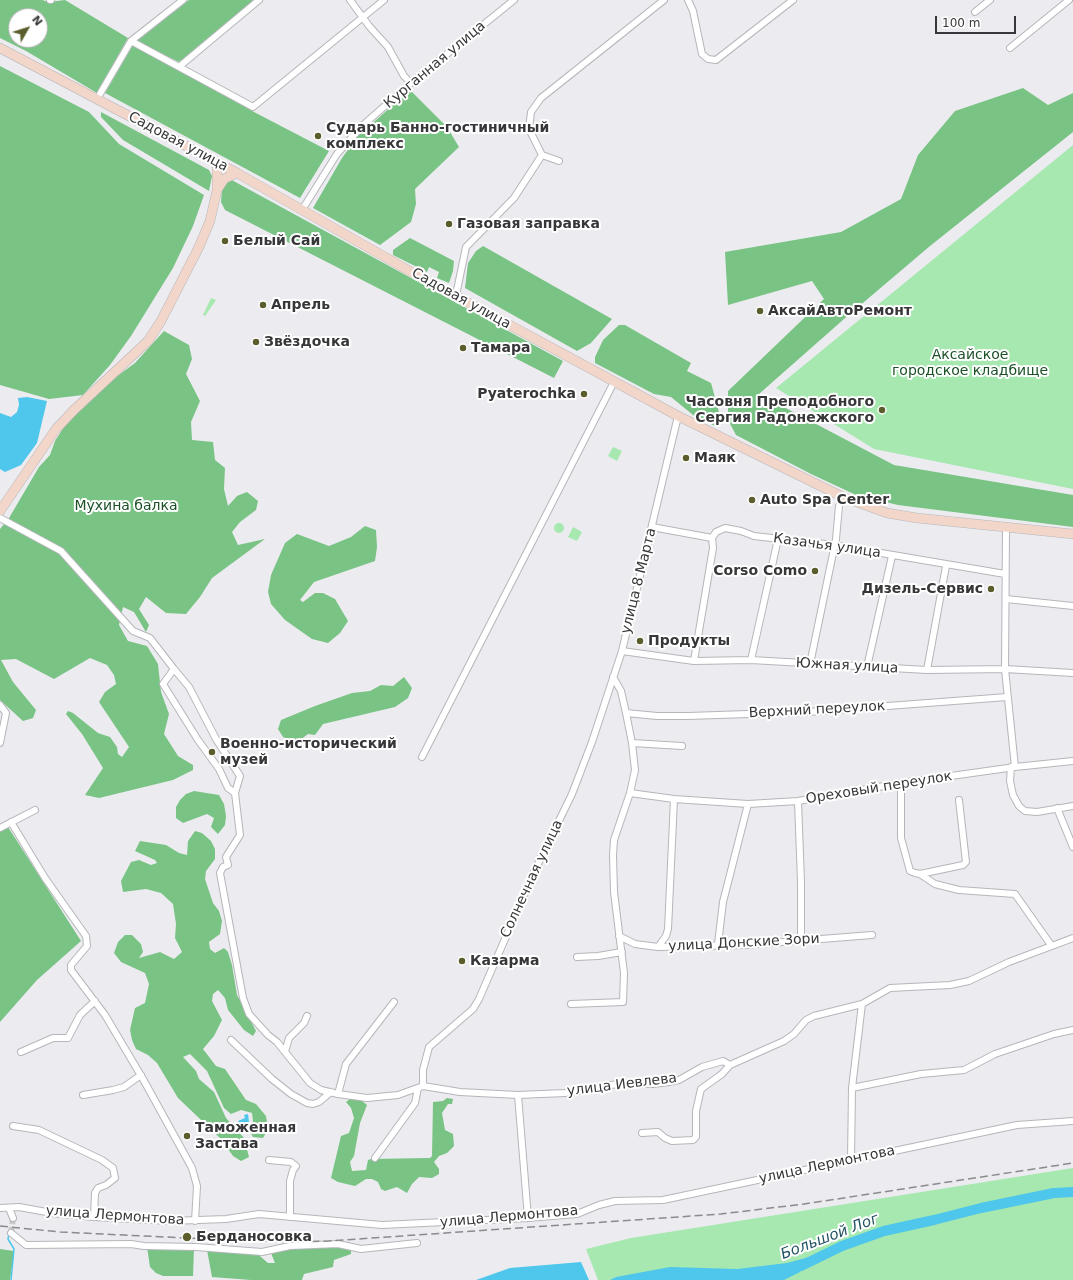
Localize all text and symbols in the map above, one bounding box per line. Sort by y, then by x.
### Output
north arrow [8,8,48,48]
scale bar [937,8,1018,34]
text: N [29,13,45,28]
text: 100 m [942,16,980,30]
street label: Курганная улица [381,18,489,112]
street label: Садовая улица [125,109,231,175]
place label: Сударь Банно-гостиничный комплекс [326,120,549,152]
marker: Сударь Банно-гостиничный комплекс [313,131,323,141]
place label: Газовая заправка [457,216,600,232]
marker: Газовая заправка [444,219,454,229]
place label: Белый Сай [233,233,320,249]
marker: Белый Сай [220,236,230,246]
street label: Садовая улица [408,265,514,333]
place label: Апрель [271,297,330,313]
marker: Апрель [258,300,268,310]
place label: АксайАвтоРемонт [768,303,912,319]
marker: АксайАвтоРемонт [755,306,765,316]
place label: Звёздочка [264,334,350,350]
marker: Звёздочка [251,337,261,347]
place label: Тамара [471,340,530,356]
marker: Тамара [458,343,468,353]
park label: Аксайское городское кладбище [892,347,1048,380]
place label: Pyaterochka [477,386,576,402]
marker: Pyaterochka [579,389,589,399]
place label: Часовня Преподобного Сергия Радонежского [685,394,874,426]
marker: Часовня Преподобного Сергия Радонежского [877,405,887,415]
place label: Маяк [694,450,736,466]
marker: Маяк [681,453,691,463]
place label: Auto Spa Center [760,492,889,508]
marker: Auto Spa Center [747,495,757,505]
park label: Мухина балка [74,498,178,514]
street label: улица 8 Марта [618,526,660,636]
street label: Казачья улица [772,530,882,562]
place label: Corso Como [713,563,807,579]
marker: Corso Como [810,566,820,576]
place label: Дизель-Сервис [861,581,983,597]
marker: Дизель-Сервис [986,584,996,594]
place label: Продукты [648,633,730,649]
marker: Продукты [635,636,645,646]
street label: Южная улица [795,655,899,677]
street label: Верхний переулок [748,698,886,722]
place label: Военно-исторический музей [220,736,397,768]
marker: Военно-исторический музей [207,747,217,757]
street label: Ореховый переулок [805,768,953,808]
street label: Солнечная улица [497,817,567,941]
street label: улица Донские Зори [668,931,820,955]
place label: Казарма [470,953,539,969]
marker: Казарма [457,956,467,966]
street label: улица Иевлева [566,1070,678,1100]
place label: Таможенная Застава [195,1120,296,1152]
marker: Таможенная Застава [182,1131,192,1141]
street label: улица Лермонтова [757,1142,897,1188]
street label: улица Лермонтова [45,1203,185,1229]
street label: улица Лермонтова [439,1203,579,1231]
water label: Большой Лог [778,1210,882,1264]
place label: Берданосовка [196,1229,312,1245]
marker: Берданосовка [181,1231,193,1243]

